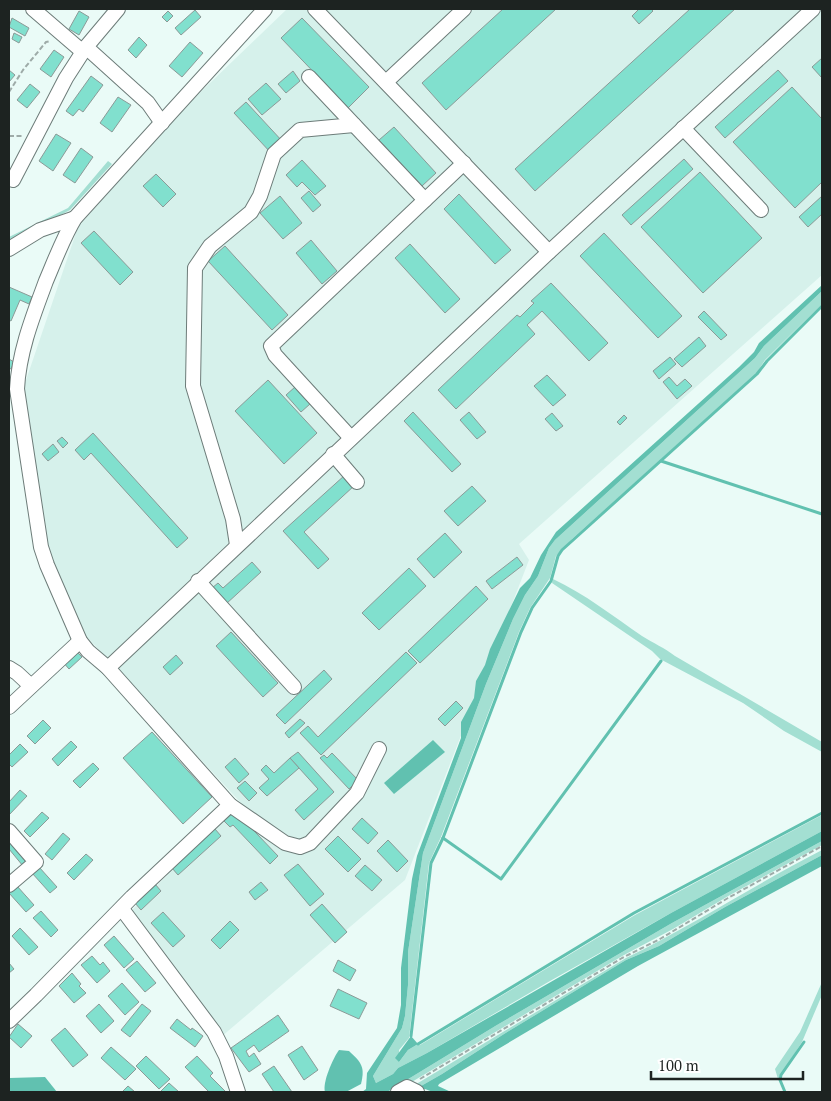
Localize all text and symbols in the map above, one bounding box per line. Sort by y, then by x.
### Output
scale bar [651,1048,804,1080]
text: 100 m [658,1055,699,1075]

